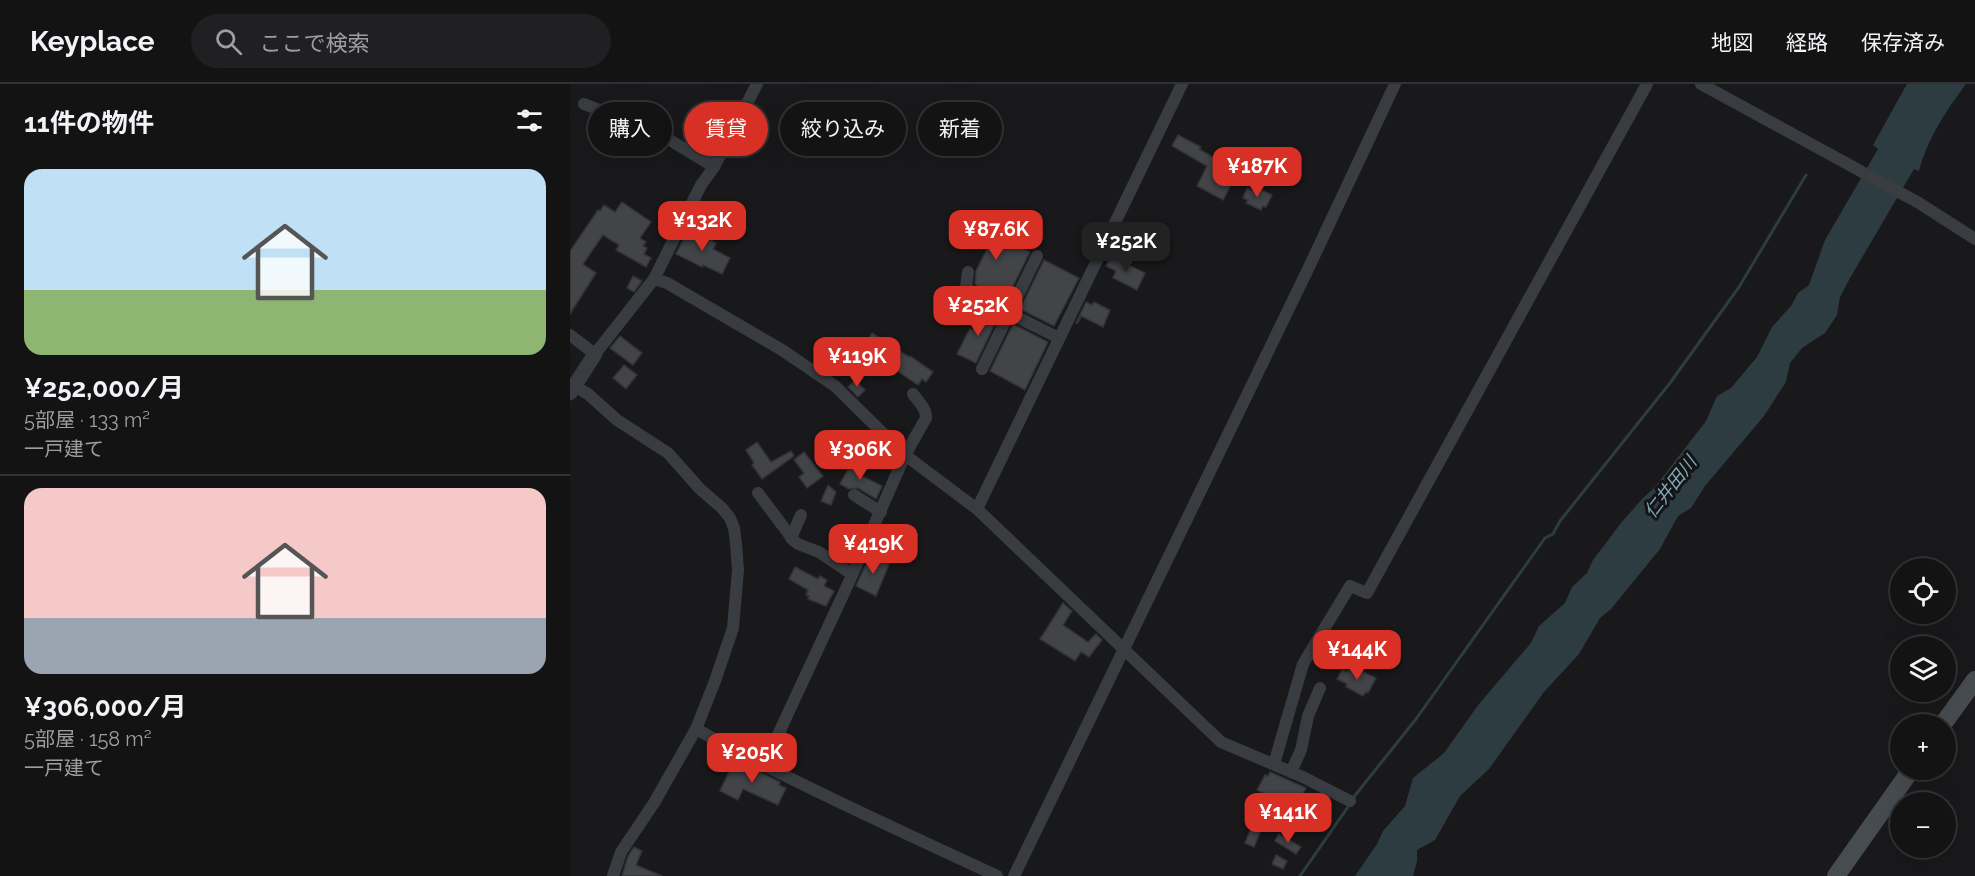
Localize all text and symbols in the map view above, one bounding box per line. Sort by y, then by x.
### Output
search box [191,14,611,68]
text: Keyplace [30,25,155,58]
icon: search [212,25,245,58]
text: ここで検索 [260,30,370,56]
text: 地図 [1711,30,1753,55]
text: 経路 [1786,30,1828,55]
text: 保存済み [1861,30,1945,55]
chip: 購入 [588,102,672,156]
chip: 賃貸 [684,102,768,156]
chip: 絞り込み [780,102,906,156]
chip: 新着 [918,102,1002,156]
icon: filters [513,104,546,137]
text: 11件の物件 [24,108,154,138]
pin: ¥187K [1215,147,1299,198]
text: ¥187K [1227,154,1287,178]
pin: ¥132K [660,201,744,252]
icon: home [231,208,339,316]
text: ¥132K [672,208,732,232]
pin: ¥87.6K [947,210,1045,261]
text: ¥87.6K [963,217,1029,241]
pin: ¥252K [1084,222,1168,273]
text: ¥252K [1095,229,1157,253]
pin: ¥252K [936,286,1020,337]
text: ¥252K [947,293,1009,317]
pin: ¥119K [815,337,899,388]
text: ¥119K [827,344,887,368]
text: ¥252,000/月 [24,373,184,403]
text: 5部屋 · 133 m² [24,408,150,432]
pin: ¥306K [818,430,902,481]
text: 一戸建て [24,437,104,461]
text: ¥306K [828,437,892,461]
water label: 仁井田川 [1640,451,1702,522]
pin: ¥419K [831,524,915,575]
icon: home [231,527,339,635]
text: ¥419K [843,531,903,555]
map controls [1890,558,1956,858]
button: locate [1890,558,1956,624]
pin: ¥144K [1315,630,1399,681]
button: layers [1890,636,1956,702]
text: ¥144K [1327,637,1387,661]
text: ¥306,000/月 [24,692,187,722]
button: + [1890,714,1956,780]
text: 5部屋 · 158 m² [24,727,151,751]
pin: ¥205K [710,733,794,784]
text: ¥205K [721,740,783,764]
text: 一戸建て [24,756,104,780]
button: − [1890,792,1956,858]
pin: ¥141K [1246,793,1330,844]
text: ¥141K [1259,800,1317,824]

